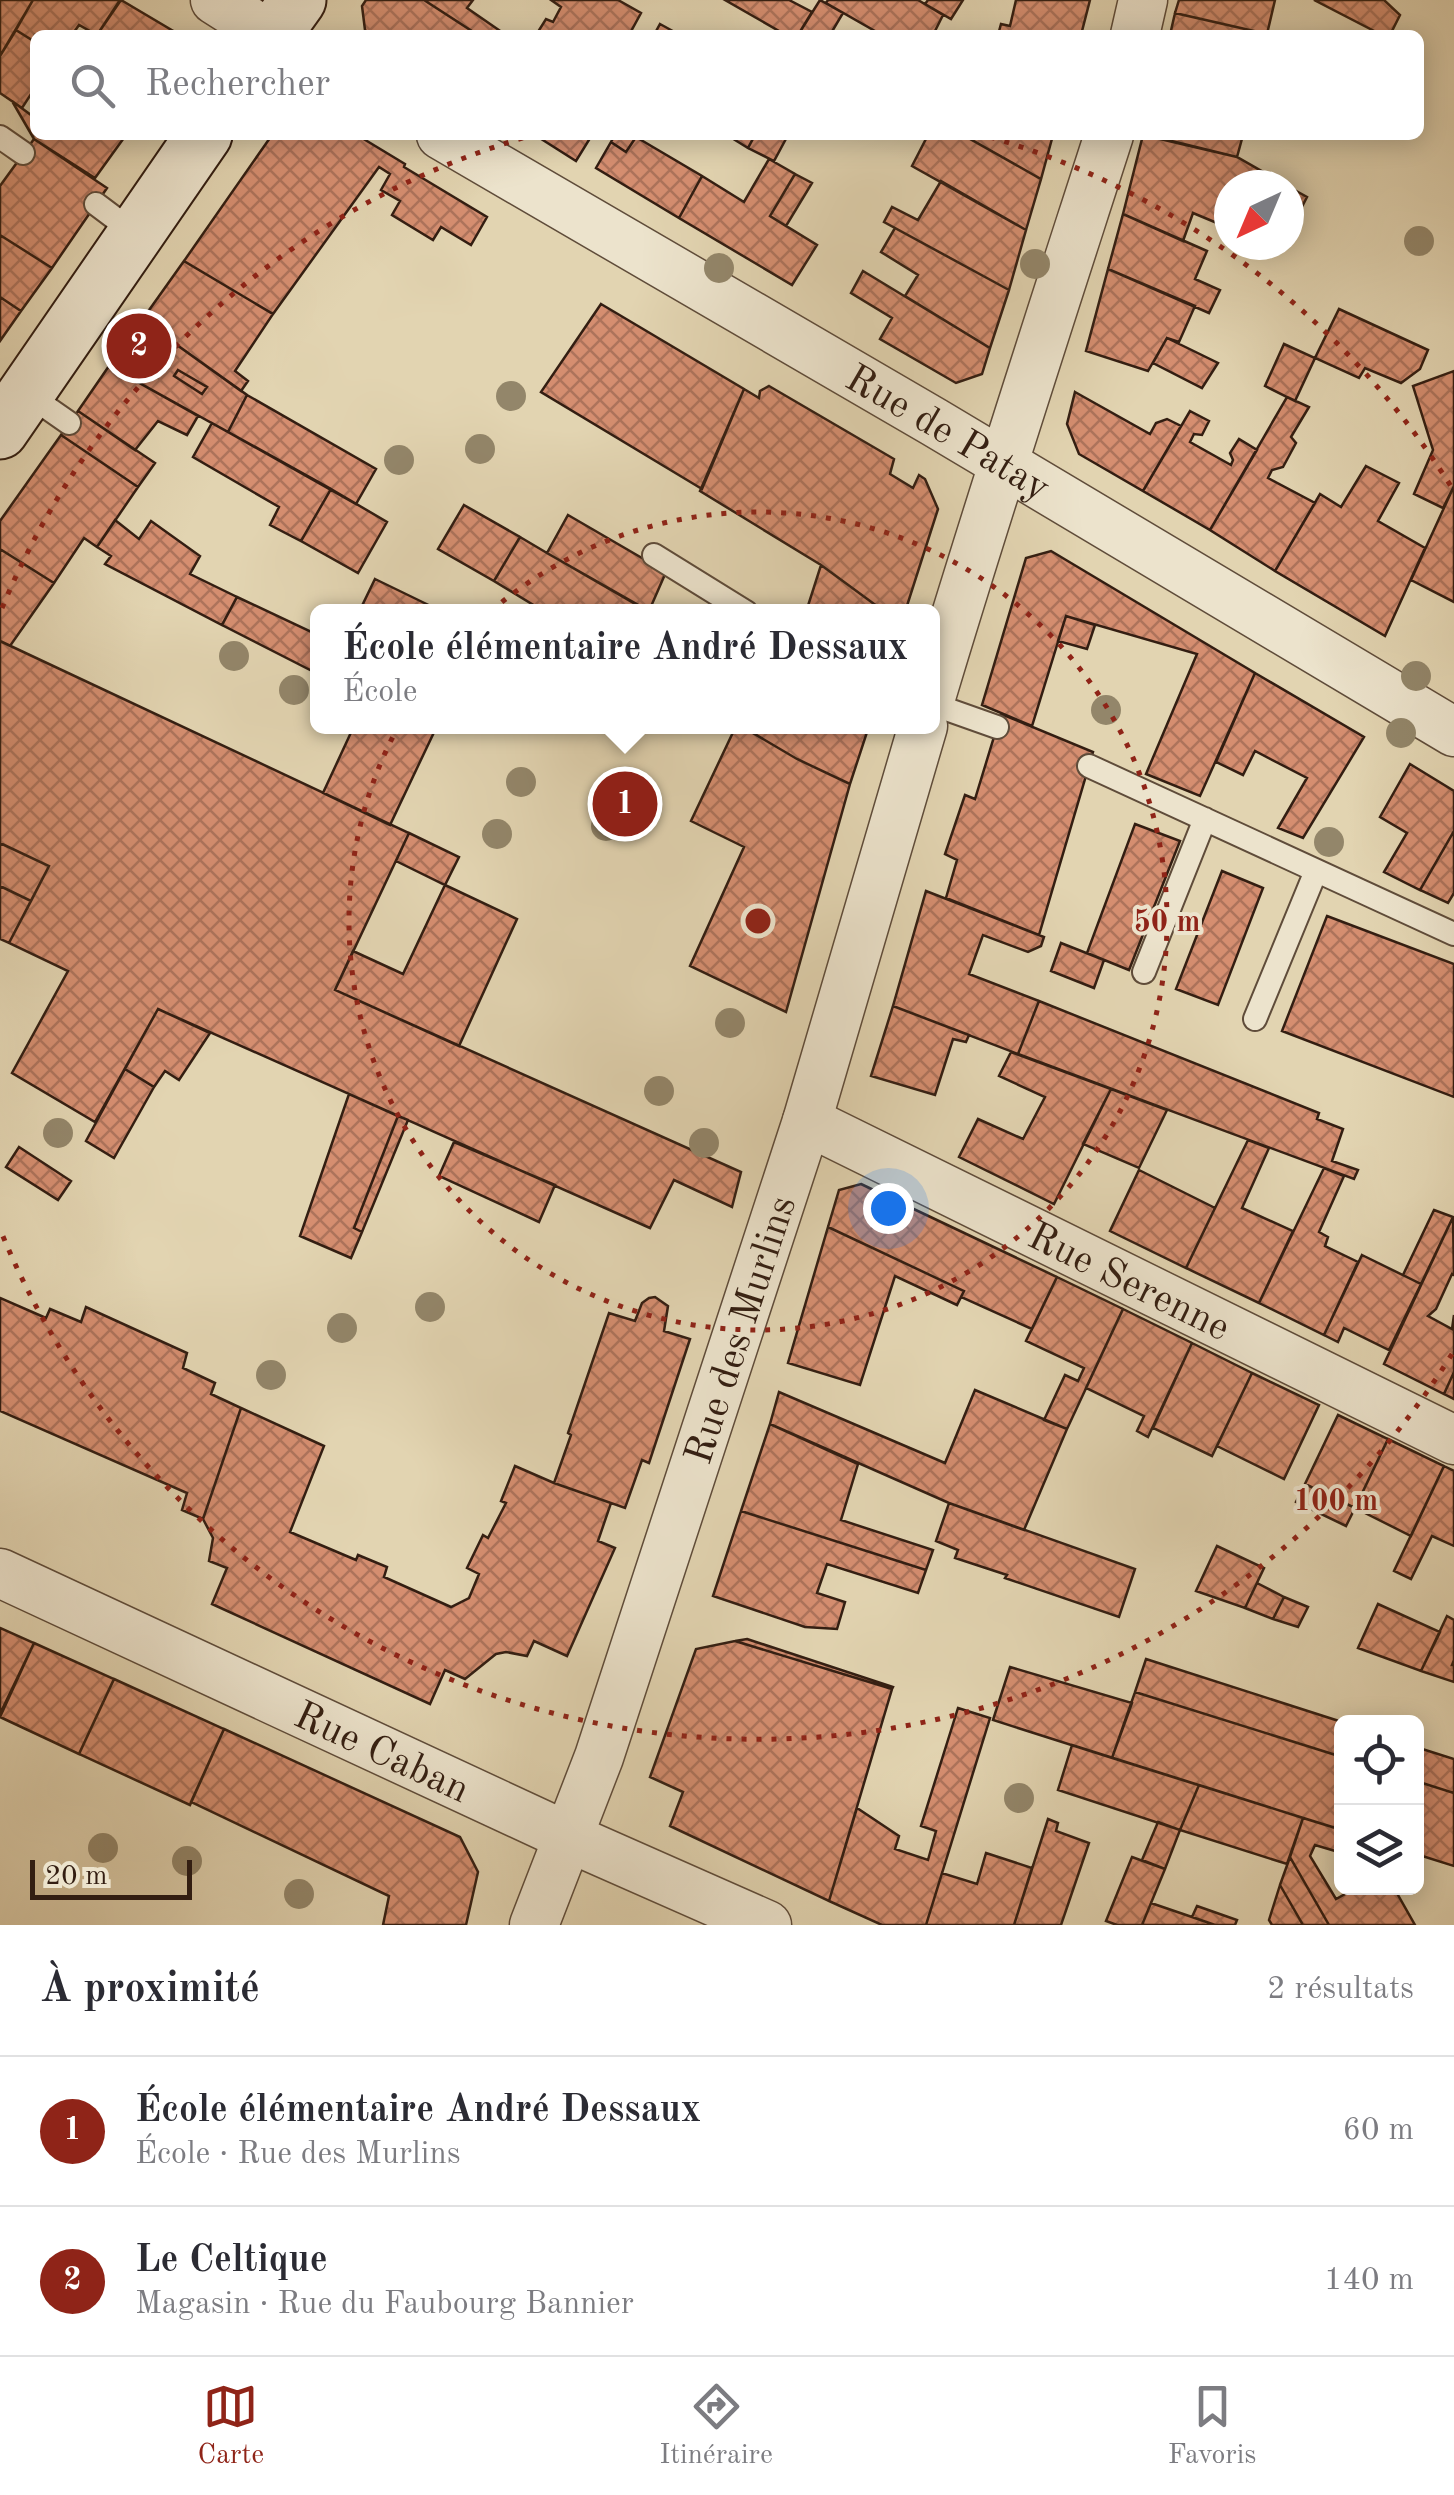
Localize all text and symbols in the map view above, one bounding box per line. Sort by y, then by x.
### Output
search box [30,30,1424,140]
icon: search [65,58,120,113]
text: Rechercher [145,66,330,104]
north arrow [1214,170,1304,260]
pin: 2 [106,308,172,384]
street label: Rue de Patay [838,359,1056,510]
popup [310,604,940,734]
text: École élémentaire André Dessaux [342,630,908,668]
text: École [342,677,417,709]
pin: 1 [592,766,658,842]
centre of rings [740,903,776,939]
text: 50 m [1133,908,1201,938]
your location [863,1183,914,1234]
street label: Rue des Murlins [680,1192,805,1470]
street label: Rue Serenne [1021,1217,1235,1350]
text: 100 m [1294,1487,1378,1517]
street label: Rue Caban [287,1697,475,1812]
map controls [1334,1715,1424,1895]
button: locate [1334,1715,1424,1805]
button: layers [1334,1805,1424,1895]
scale bar [30,1855,192,1900]
text: 20 m [45,1863,108,1891]
text: À proximité [40,1969,260,2011]
text: 2 résultats [1267,1974,1414,2006]
text: École élémentaire André Dessaux [135,2092,701,2130]
text: 1 [63,2115,82,2147]
text: 60 m [1343,2115,1414,2147]
text: École · Rue des Murlins [135,2139,461,2171]
text: Le Celtique [135,2242,328,2280]
text: 2 [63,2265,82,2297]
text: 140 m [1324,2265,1414,2297]
text: Magasin · Rue du Faubourg Bannier [135,2289,634,2321]
tab: Carte [197,2379,264,2474]
tab: Itinéraire [659,2379,773,2474]
tab: Favoris [1168,2379,1257,2474]

